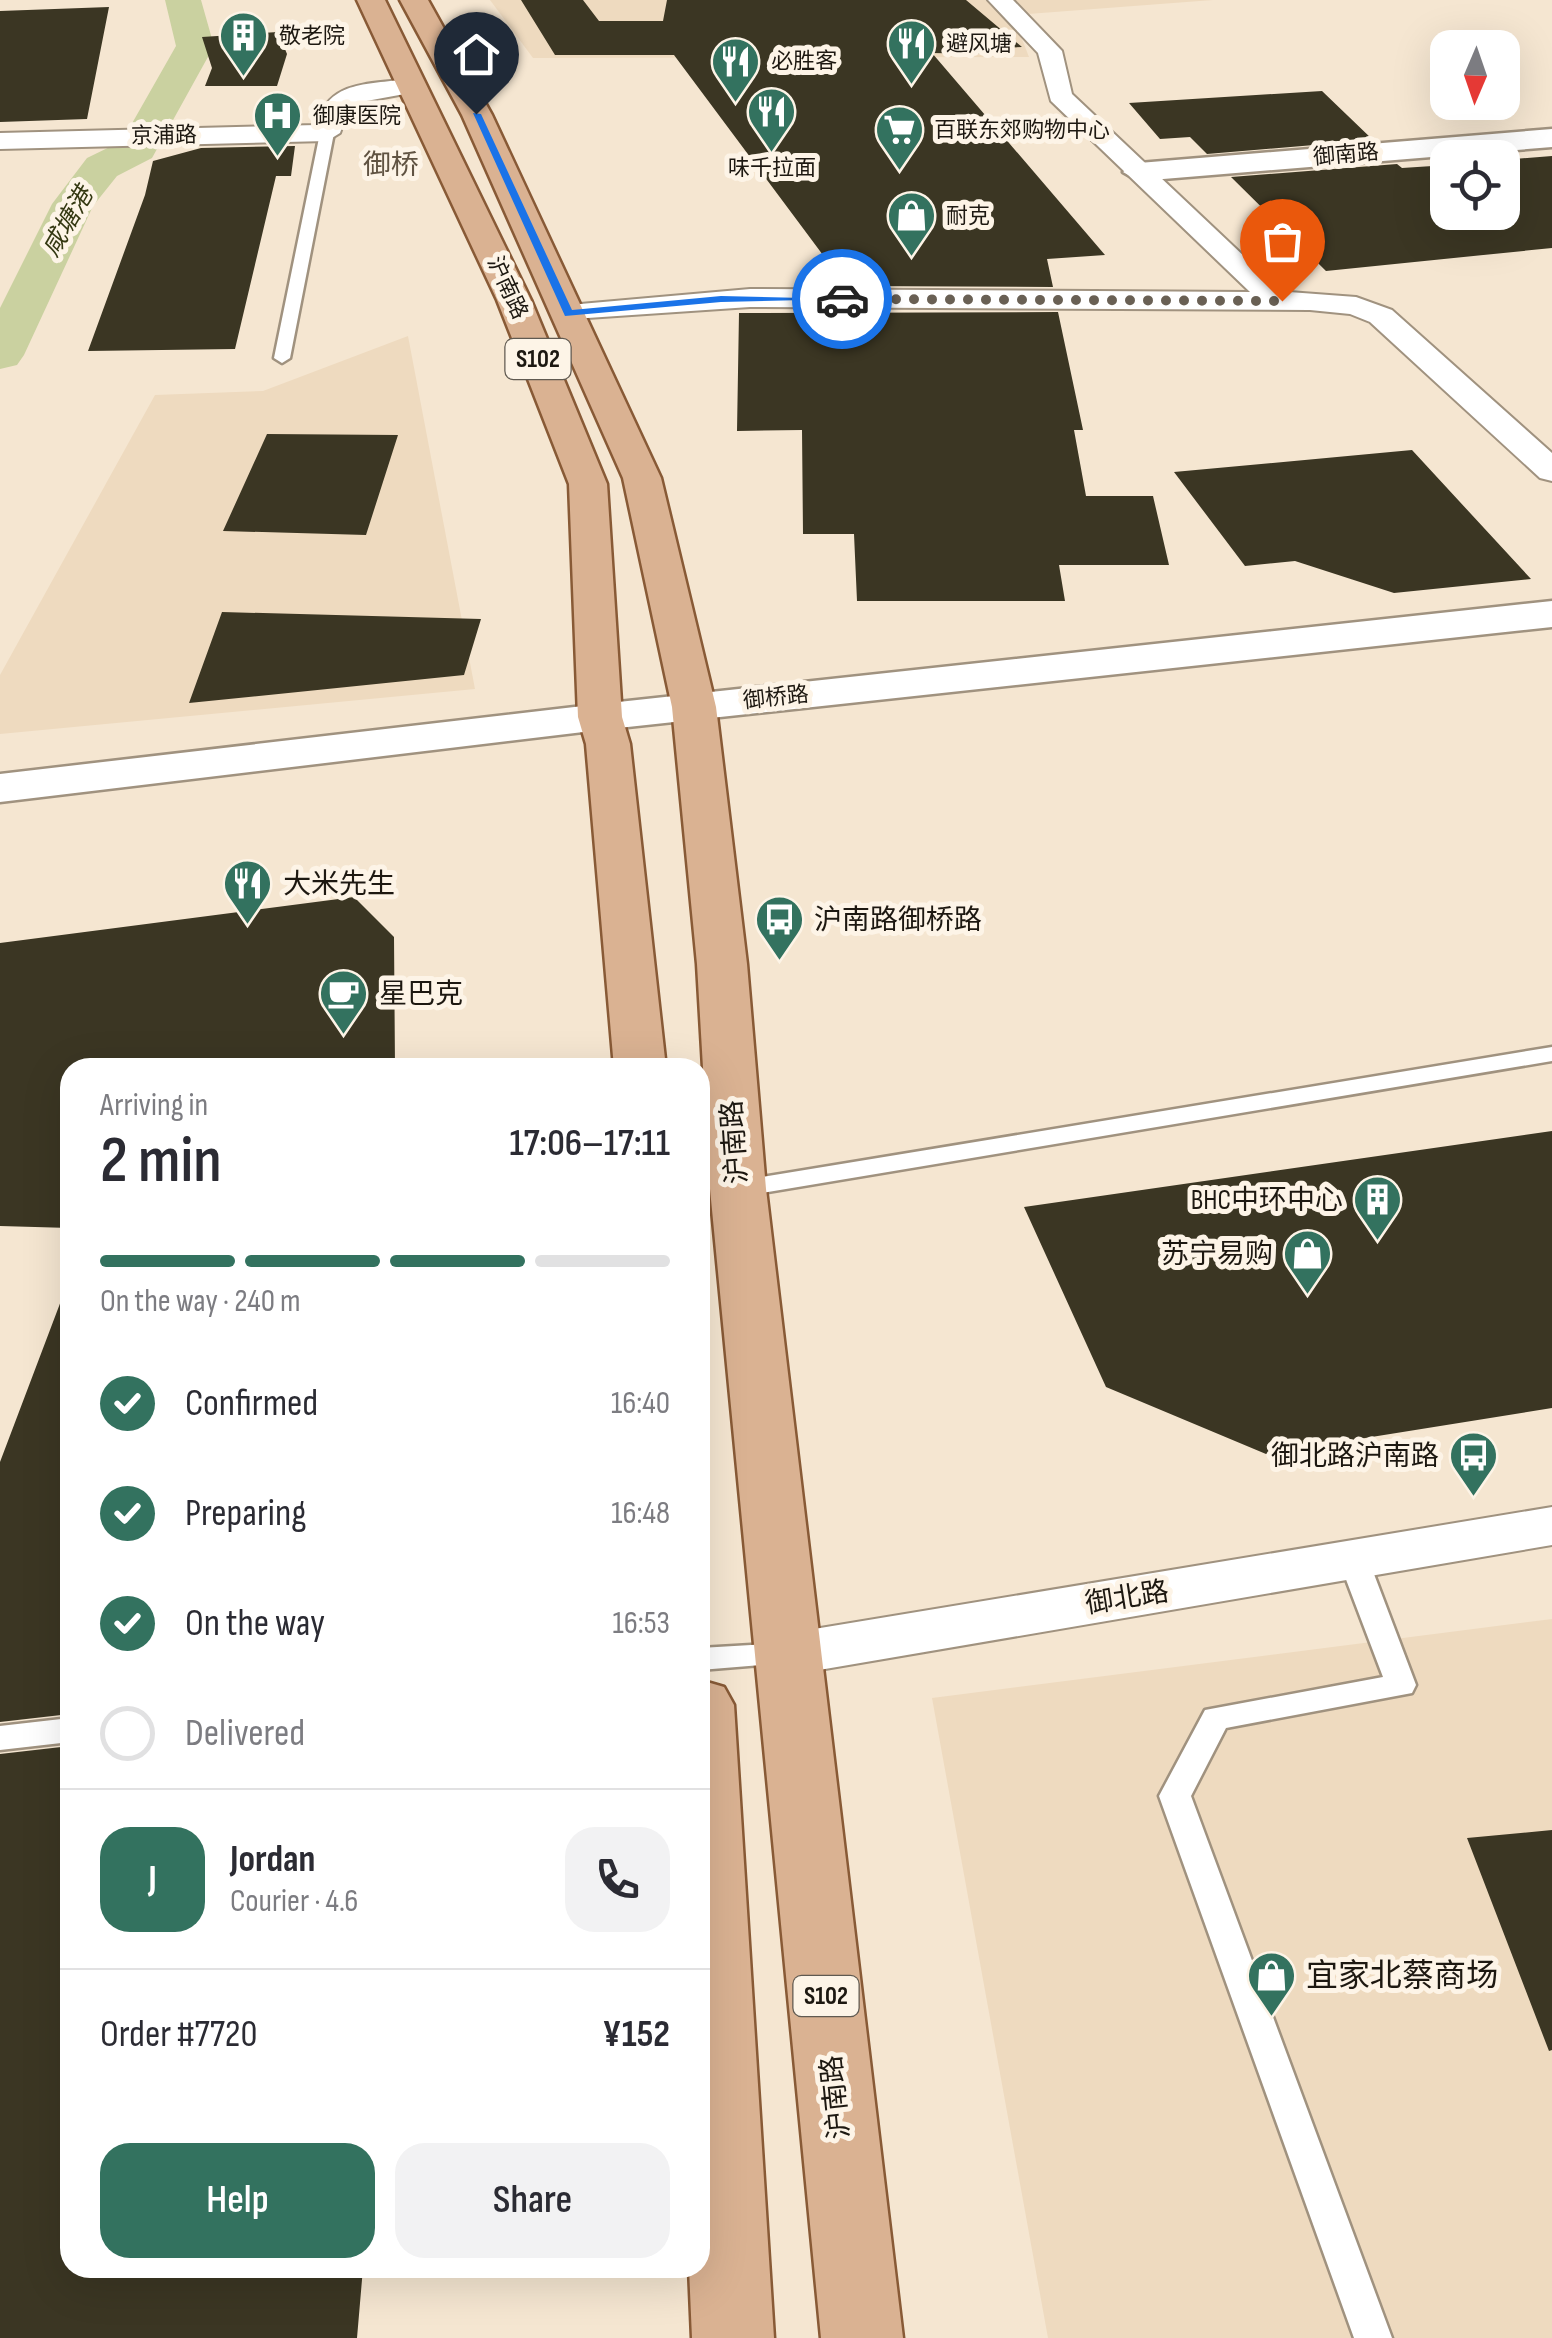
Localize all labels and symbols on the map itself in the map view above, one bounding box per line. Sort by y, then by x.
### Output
building icon: 敬老院 [218,10,270,78]
pin [434,12,519,115]
restaurant icon: 避风塘 [885,18,937,86]
place label: 敬老院 [279,23,345,50]
north arrow [1430,30,1520,120]
place label: 避风塘 [946,31,1012,58]
restaurant icon: 必胜客 [710,35,762,103]
place label: 必胜客 [771,48,837,75]
restaurant icon: 味千拉面 [746,86,798,154]
hospital icon: 御康医院 [252,90,304,158]
place label: 御康医院 [313,103,401,130]
supermarket icon: 百联东郊购物中心 [873,104,925,172]
place label: 百联东郊购物中心 [934,117,1110,144]
street label: 京浦路 [131,122,197,150]
street label: 御南路 [1312,139,1380,171]
district label: 御桥 [363,149,419,182]
place label: 味千拉面 [728,155,816,182]
water label: 咸塘港 [36,179,102,262]
shop icon: 耐克 [885,190,937,258]
pin [1240,199,1325,302]
place label: 耐克 [946,203,990,230]
courier [792,249,892,349]
street label: 沪南路 [481,252,533,324]
road number: S102 [506,339,570,379]
street label: 御桥路 [742,681,810,715]
restaurant icon: 大米先生 [222,858,274,926]
place label: 大米先生 [283,868,395,901]
bus stop icon: 沪南路御桥路 [753,894,805,962]
place label: 沪南路御桥路 [814,904,982,937]
cafe icon: 星巴克 [318,968,370,1036]
place label: 星巴克 [379,978,463,1011]
street label: 沪南路 [716,1099,754,1185]
building icon: BHC中环中心 [1352,1174,1404,1242]
place label: BHC中环中心 [1191,1184,1343,1217]
shop icon: 苏宁易购 [1282,1228,1334,1296]
place label: 苏宁易购 [1161,1238,1273,1271]
bus stop icon: 御北路沪南路 [1448,1430,1500,1498]
place label: 御北路沪南路 [1271,1440,1439,1473]
street label: 御北路 [1083,1575,1171,1621]
shop icon: 宜家北蔡商场 [1245,1950,1297,2018]
place label: 宜家北蔡商场 [1306,1957,1498,1996]
road number: S102 [794,1976,858,2016]
street label: 沪南路 [815,2053,857,2141]

